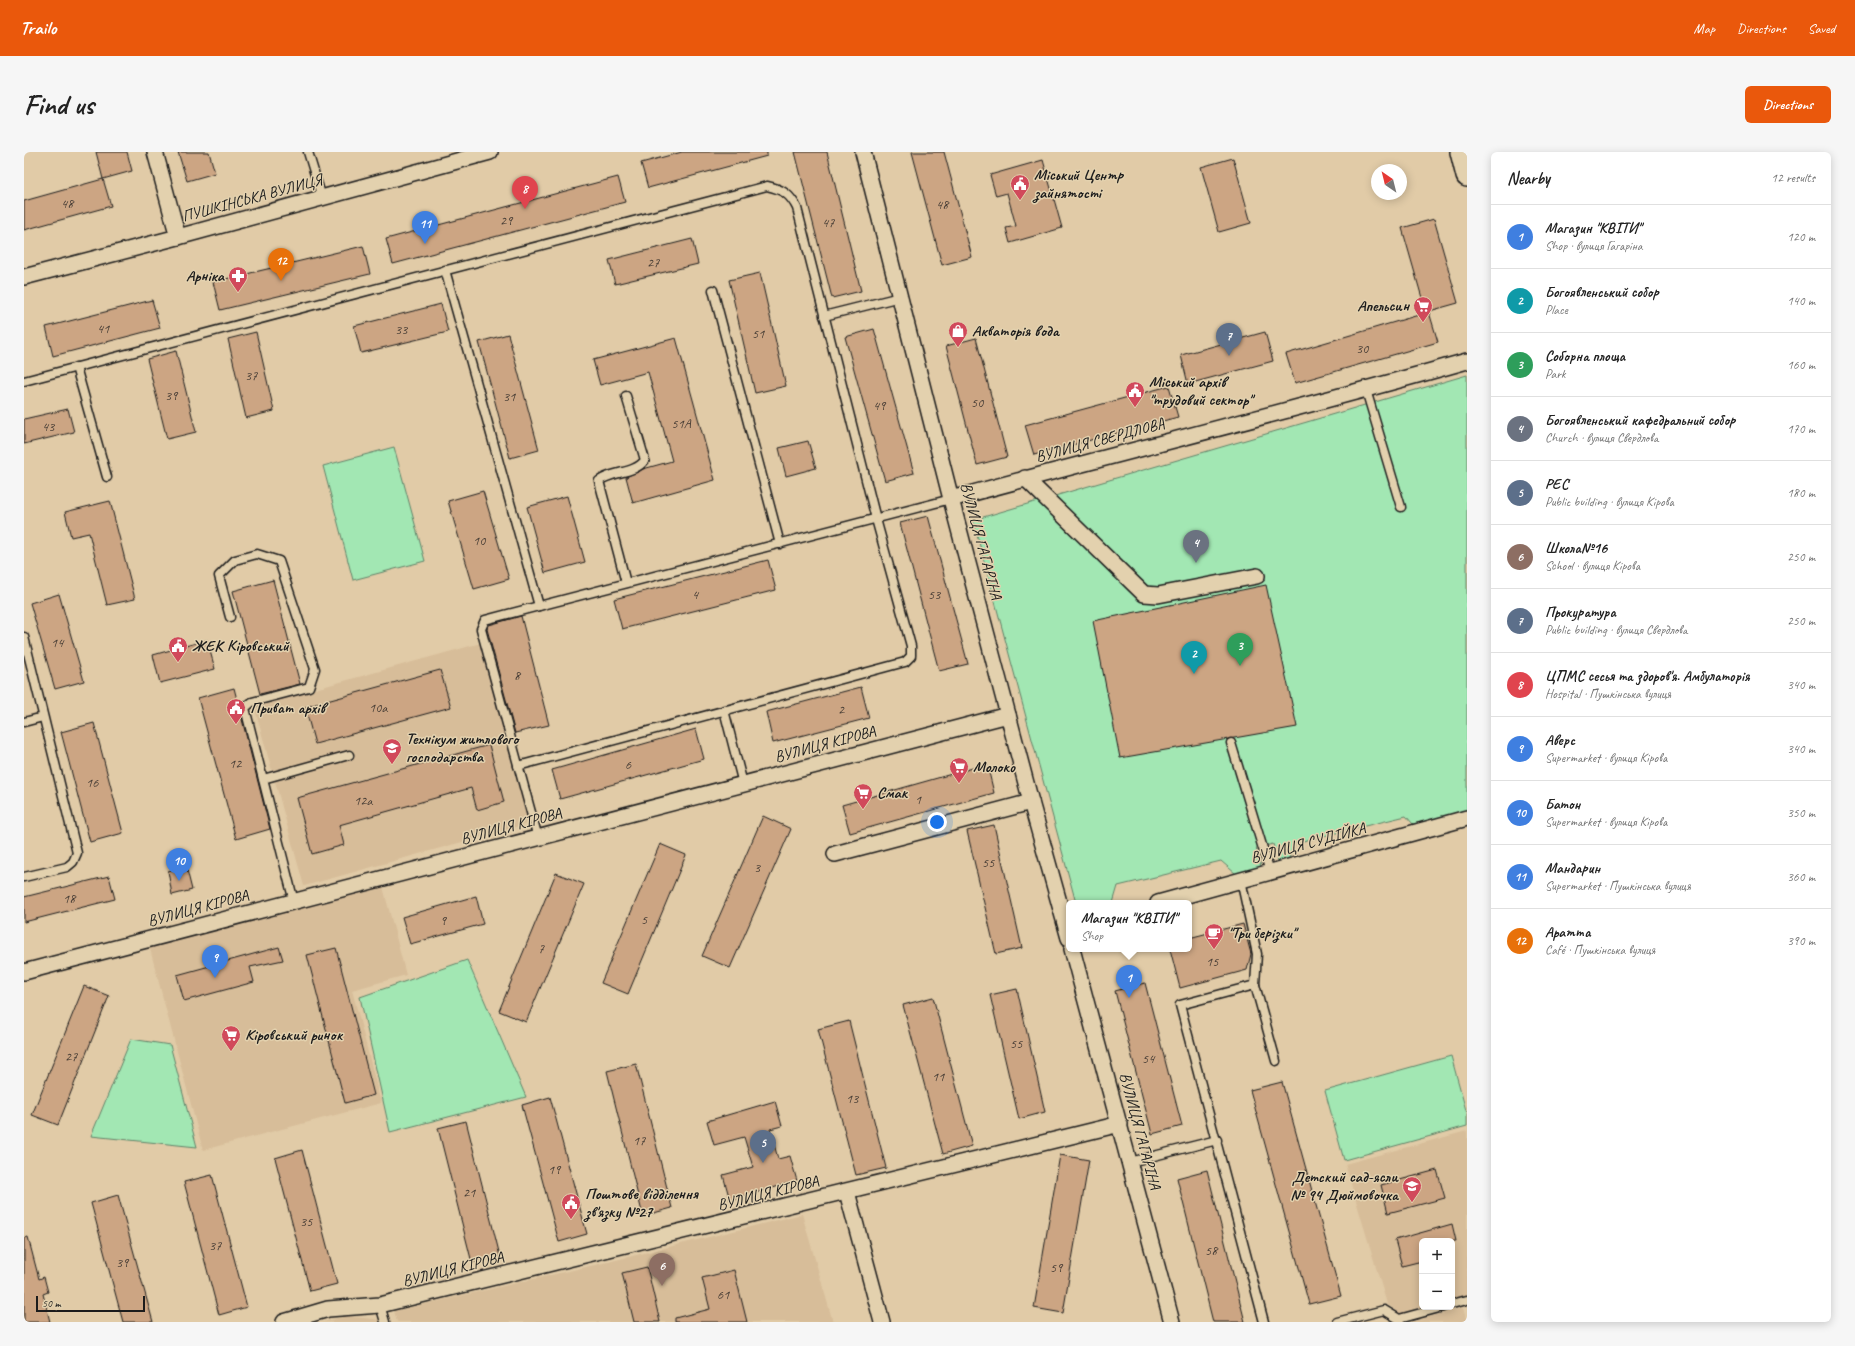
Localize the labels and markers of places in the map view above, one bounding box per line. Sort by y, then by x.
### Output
place label: Міський Центр зайнятості [1032,165,1125,203]
public building icon: Міський Центр зайнятості [1009,173,1031,201]
pin: 8 [512,176,538,209]
pin: 11 [412,211,438,244]
pin: 12 [268,248,294,281]
pharmacy icon: Арніка [227,265,249,293]
place label: Арніка [186,266,226,286]
supermarket icon: Апельсин [1412,295,1434,323]
place label: Апельсин [1357,296,1410,316]
shop icon: Акваторія вода [947,320,969,348]
place label: Акваторія вода [972,321,1061,341]
pin: 7 [1216,323,1242,356]
place label: Міський архів "трудовий сектор" [1149,372,1256,410]
public building icon: Міський архів "трудовий сектор" [1124,380,1146,408]
pin: 4 [1183,530,1209,563]
pin: 3 [1227,633,1253,666]
public building icon: ЖЕК Кіровський [167,635,189,663]
place label: ЖЕК Кіровський [192,636,290,656]
pin: 2 [1181,641,1207,674]
public building icon: Приват архів [225,697,247,725]
place label: Приват архів [250,698,329,718]
place label: Технікум житлового господарства [406,729,520,767]
school or university icon: Технікум житлового господарства [381,737,403,765]
supermarket icon: Молоко [948,756,970,784]
place label: Молоко [973,757,1016,777]
supermarket icon: Смак [852,782,874,810]
place label: Смак [877,783,909,803]
pin: 10 [166,848,192,881]
cafe icon: "Три берізки" [1203,922,1225,950]
place label: "Три берізки" [1228,923,1300,943]
pin: 9 [202,945,228,978]
pin: 1 [1116,965,1142,998]
supermarket icon: Кіровський ринок [220,1024,242,1052]
place label: Кіровський ринок [245,1025,344,1045]
pin: 5 [750,1130,776,1163]
place label: Детский сад-ясли № 94 Дюймовочка [1290,1167,1400,1205]
school or university icon: Детский сад-ясли № 94 Дюймовочка [1401,1175,1423,1203]
place label: Поштове відділення зв'язку №27 [583,1184,699,1222]
public building icon: Поштове відділення зв'язку №27 [560,1192,582,1220]
pin: 6 [649,1253,675,1286]

